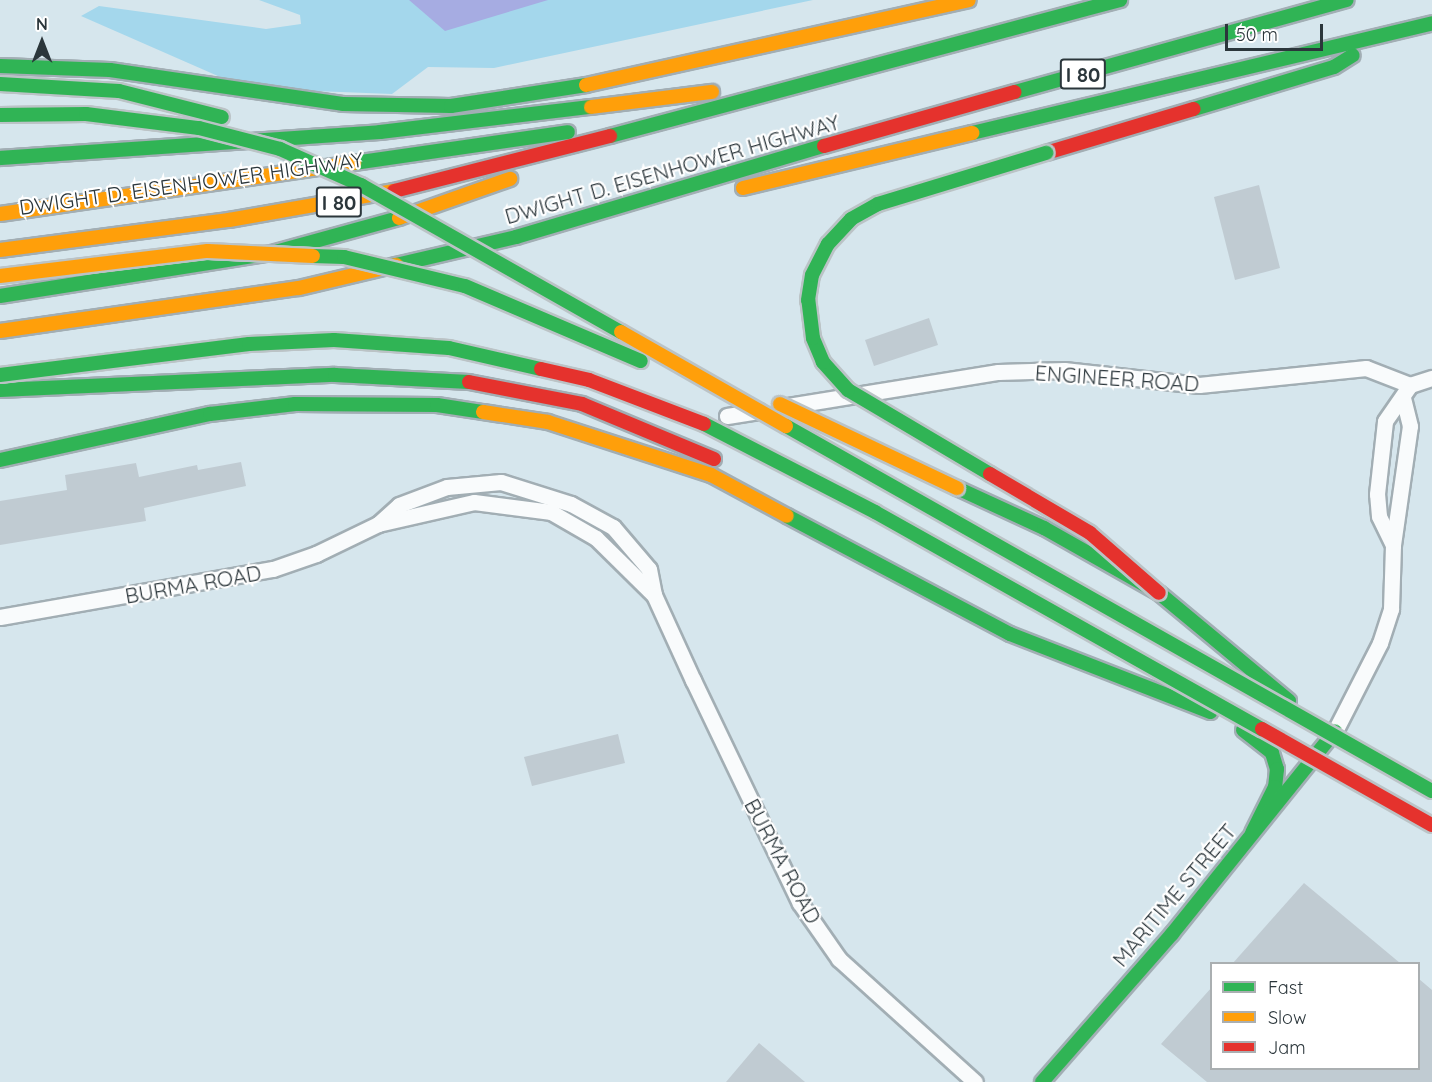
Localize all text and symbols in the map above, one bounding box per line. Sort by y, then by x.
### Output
north arrow [12,12,72,72]
scale bar [1228,12,1326,50]
text: N [36,14,48,34]
text: 50 m [1236,23,1278,46]
road number: I 80 [1059,57,1107,91]
street label: DWIGHT D. EISENHOWER HIGHWAY [502,109,842,229]
street label: DWIGHT D. EISENHOWER HIGHWAY [17,146,365,220]
road number: I 80 [315,185,363,219]
street label: ENGINEER ROAD [1034,360,1200,396]
street label: BURMA ROAD [123,560,263,608]
street label: BURMA ROAD [739,794,827,928]
street label: MARITIME STREET [1107,819,1241,971]
legend [1210,962,1420,1070]
text: Fast [1268,976,1303,999]
text: Slow [1268,1006,1306,1029]
text: Jam [1268,1036,1306,1059]

